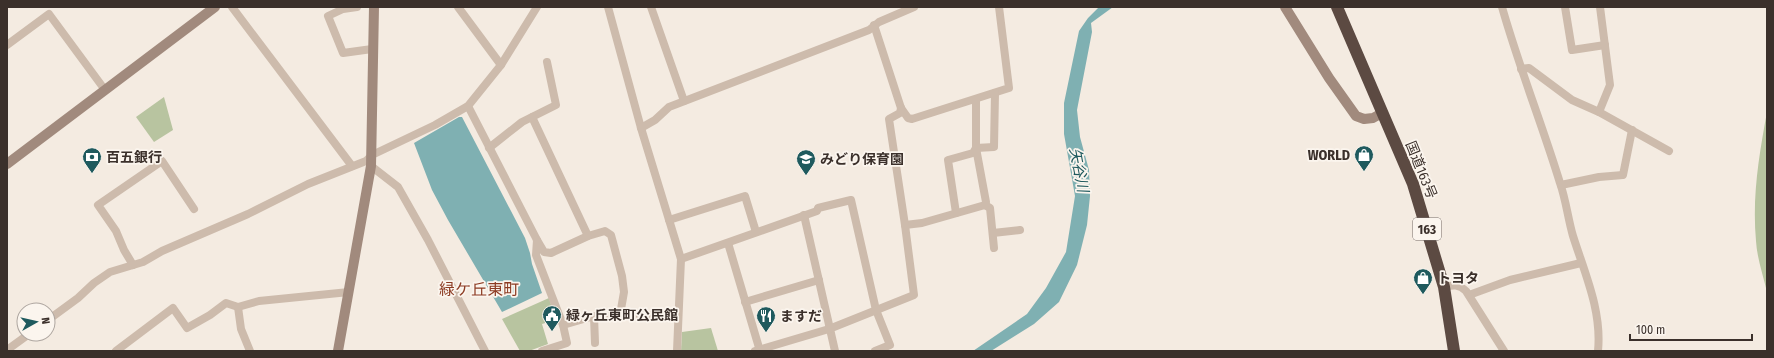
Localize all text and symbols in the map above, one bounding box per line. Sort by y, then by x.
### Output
street label: 国道163号 [1402,139,1440,201]
shop icon: WORLD [1353,144,1375,172]
bank icon: 百五銀行 [81,146,103,174]
water label: 矢谷川 [1066,146,1093,196]
place label: WORLD [1308,147,1350,164]
school or university icon: みどり保育園 [795,148,817,176]
place label: 百五銀行 [106,149,162,166]
place label: みどり保育園 [820,151,904,168]
road number: 163 [1413,218,1441,240]
shop icon: トヨタ [1412,267,1434,295]
place label: トヨタ [1437,270,1479,287]
district label: 緑ケ丘東町 [439,280,519,299]
north arrow [16,302,56,342]
public building icon: 緑ヶ丘東町公民館 [541,304,563,332]
restaurant icon: ますだ [755,305,777,333]
place label: 緑ヶ丘東町公民館 [566,307,678,324]
place label: ますだ [780,308,822,325]
scale bar [1630,316,1752,342]
text: N [39,317,52,325]
text: 100 m [1636,323,1665,337]

